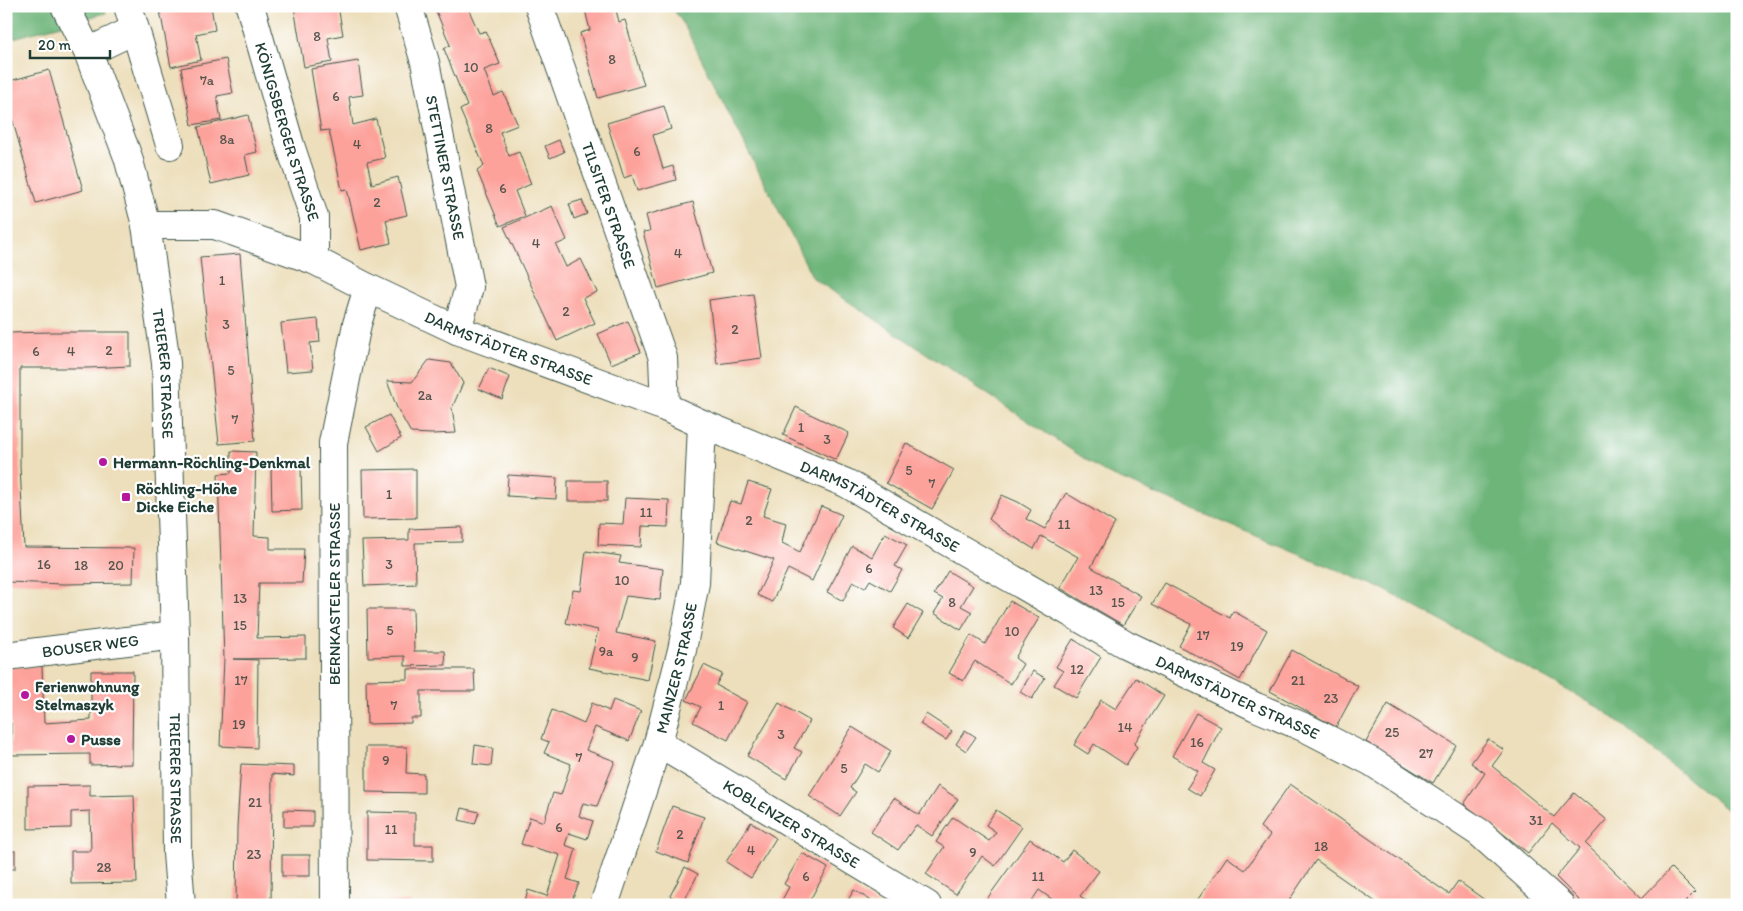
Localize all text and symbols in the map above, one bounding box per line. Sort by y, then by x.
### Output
scale bar [30,28,110,60]
house number: 8 [313,28,321,45]
text: 20 m [38,36,72,54]
street label: KÖNIGSBERGER STRASSE [251,40,324,223]
house number: 8 [608,51,616,68]
house number: 10 [463,59,479,76]
house number: 7a [200,72,215,89]
house number: 6 [332,88,340,105]
street label: STETTINER STRASSE [422,94,469,242]
house number: 8 [485,120,493,137]
house number: 8a [220,131,235,148]
house number: 4 [353,136,362,153]
street label: TILSITER STRASSE [578,139,640,271]
house number: 6 [633,143,641,160]
house number: 6 [499,180,507,197]
house number: 2 [373,194,381,211]
house number: 4 [532,235,541,252]
house number: 4 [674,245,683,262]
house number: 1 [219,272,226,289]
house number: 2 [562,303,570,320]
street label: TRIERER STRASSE [148,307,178,439]
street label: DARMSTÄDTER STRASSE [422,307,595,389]
house number: 3 [222,316,230,333]
house number: 2 [731,321,739,338]
house number: 2 [105,342,113,359]
house number: 6 [32,343,40,360]
house number: 4 [67,343,76,360]
house number: 5 [227,362,235,379]
house number: 2a [418,387,433,404]
house number: 7 [232,411,239,428]
house number: 1 [798,419,805,436]
house number: 3 [823,431,831,448]
place label: Hermann-Röchling-Denkmal [113,453,311,473]
marker: Hermann-Röchling-Denkmal [97,456,109,468]
street label: DARMSTÄDTER STRASSE [797,456,963,557]
house number: 5 [905,462,913,479]
house number: 7 [929,475,936,492]
place label: Röchling-Höhe Dicke Eiche [136,479,237,516]
house number: 1 [386,486,393,503]
marker: Röchling-Höhe Dicke Eiche [120,491,132,503]
street label: BERNKASTELER STRASSE [325,503,344,685]
house number: 11 [640,504,653,521]
house number: 2 [745,512,753,529]
house number: 11 [1058,516,1071,533]
house number: 16 [37,556,51,573]
house number: 3 [385,556,393,573]
house number: 18 [74,557,88,574]
house number: 20 [108,557,124,574]
house number: 6 [865,560,873,577]
house number: 10 [614,572,630,589]
house number: 13 [1089,582,1103,599]
house number: 13 [233,590,247,607]
house number: 8 [948,594,956,611]
house number: 15 [1111,594,1125,611]
street label: MAINZER STRASSE [652,601,701,736]
house number: 15 [233,617,247,634]
house number: 5 [386,622,394,639]
house number: 10 [1004,623,1020,640]
house number: 17 [1196,627,1210,644]
street label: BOUSER WEG [41,631,140,661]
house number: 19 [1230,638,1244,655]
house number: 9a [599,643,614,660]
house number: 9 [631,649,639,666]
street label: DARMSTÄDTER STRASSE [1153,651,1323,743]
house number: 12 [1070,661,1085,678]
house number: 17 [234,672,248,689]
house number: 21 [1291,672,1305,689]
place label: Ferienwohnung Stelmaszyk [35,677,140,715]
marker: Ferienwohnung Stelmaszyk [19,689,31,701]
house number: 23 [1324,690,1339,707]
house number: 7 [391,697,398,714]
house number: 1 [718,697,725,714]
street label: TRIERER STRASSE [166,713,186,844]
house number: 19 [232,716,246,733]
house number: 14 [1118,719,1133,736]
house number: 25 [1385,724,1399,741]
house number: 3 [777,726,785,743]
place label: Pusse [81,730,121,749]
marker: Pusse [65,733,77,745]
house number: 16 [1190,734,1204,751]
house number: 27 [1419,745,1433,762]
house number: 7 [576,749,583,766]
house number: 9 [382,752,390,769]
house number: 5 [840,760,848,777]
street label: KOBLENZER STRASSE [720,776,863,872]
house number: 21 [248,794,262,811]
house number: 31 [1529,812,1544,829]
house number: 6 [555,819,563,836]
house number: 11 [385,821,398,838]
house number: 2 [676,826,684,843]
house number: 18 [1314,838,1328,855]
house number: 4 [747,842,756,859]
house number: 9 [969,844,977,861]
house number: 23 [247,846,262,863]
house number: 28 [96,859,112,876]
house number: 6 [802,868,810,885]
house number: 11 [1032,868,1045,885]

